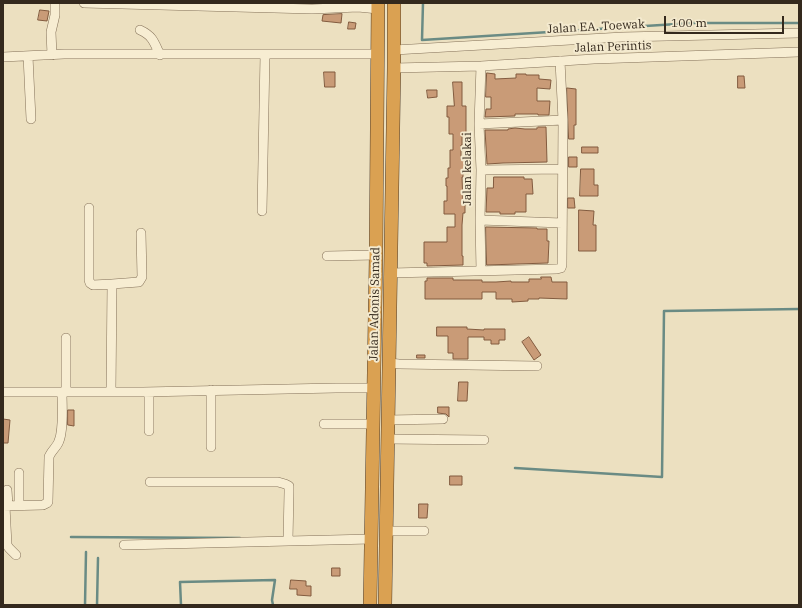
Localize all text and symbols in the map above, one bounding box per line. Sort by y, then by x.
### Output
scale bar [666,8,786,34]
text: 100 m [671,15,707,30]
street label: Jalan EA. Toewak [547,17,645,37]
street label: Jalan Perintis [574,38,652,56]
street label: Jalan kelakai [461,132,475,206]
street label: Jalan Adonis Samad [367,247,383,361]

